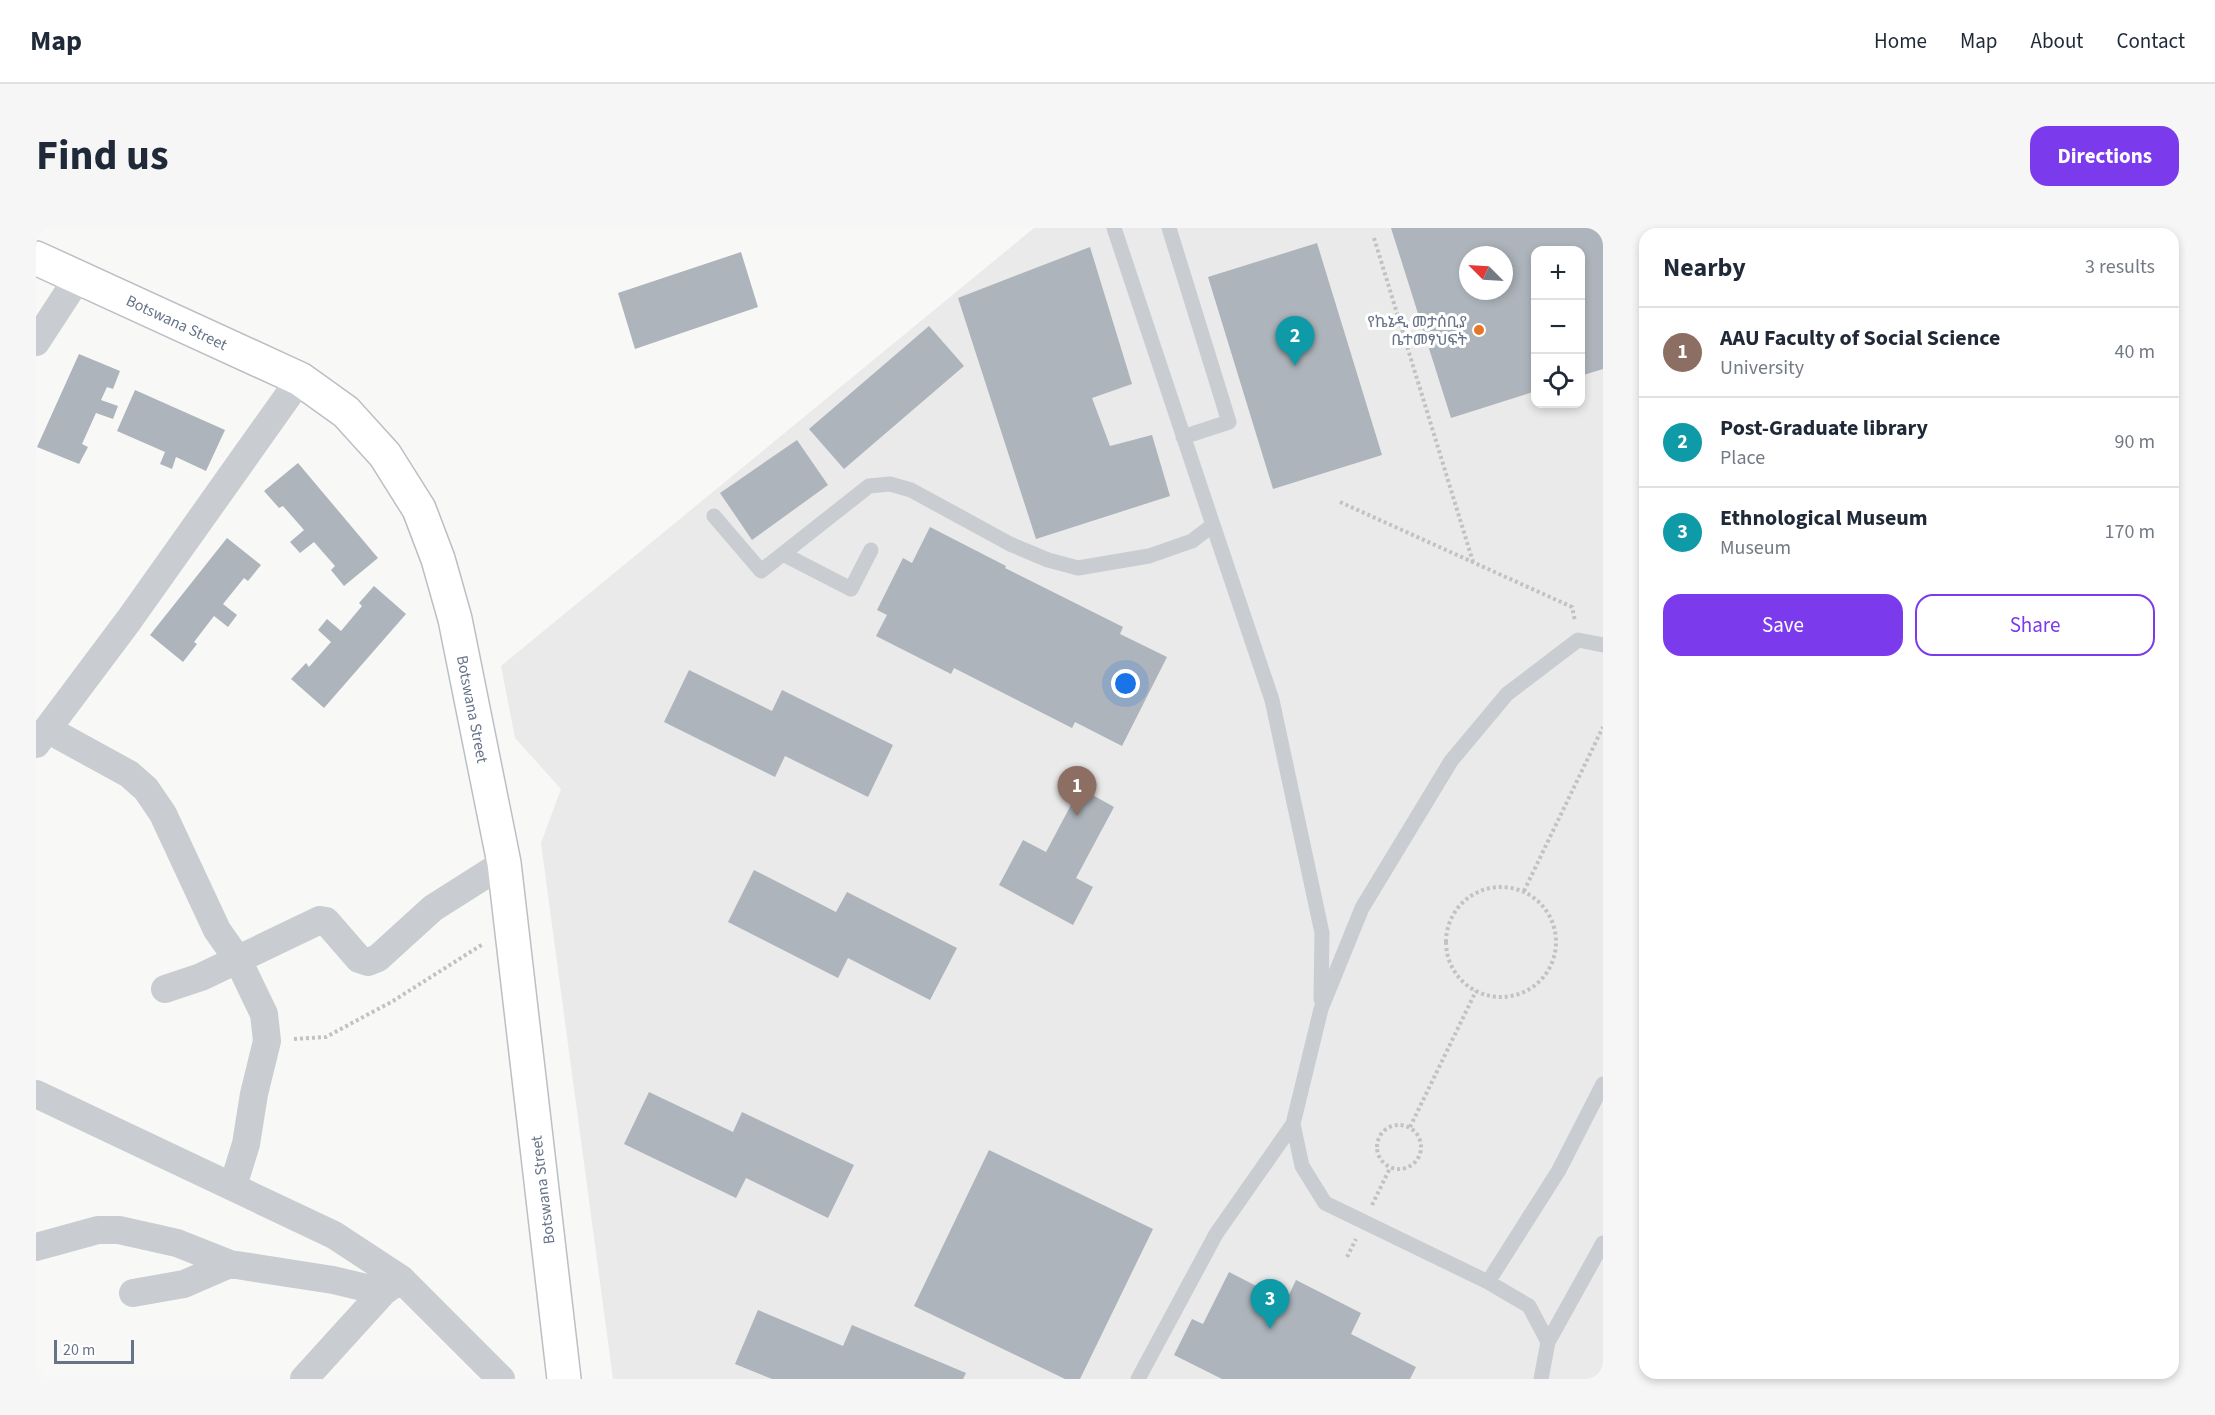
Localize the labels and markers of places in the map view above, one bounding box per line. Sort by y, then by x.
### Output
place label: የኬኔዲ መታሰቢያ ቤተመፃህፍት [1367,311,1467,351]
pin: 2 [1276,316,1314,366]
marker: የኬኔዲ መታሰቢያ ቤተመፃህፍት [1472,323,1486,337]
pin: 1 [1058,766,1096,816]
pin: 3 [1250,1280,1290,1329]

